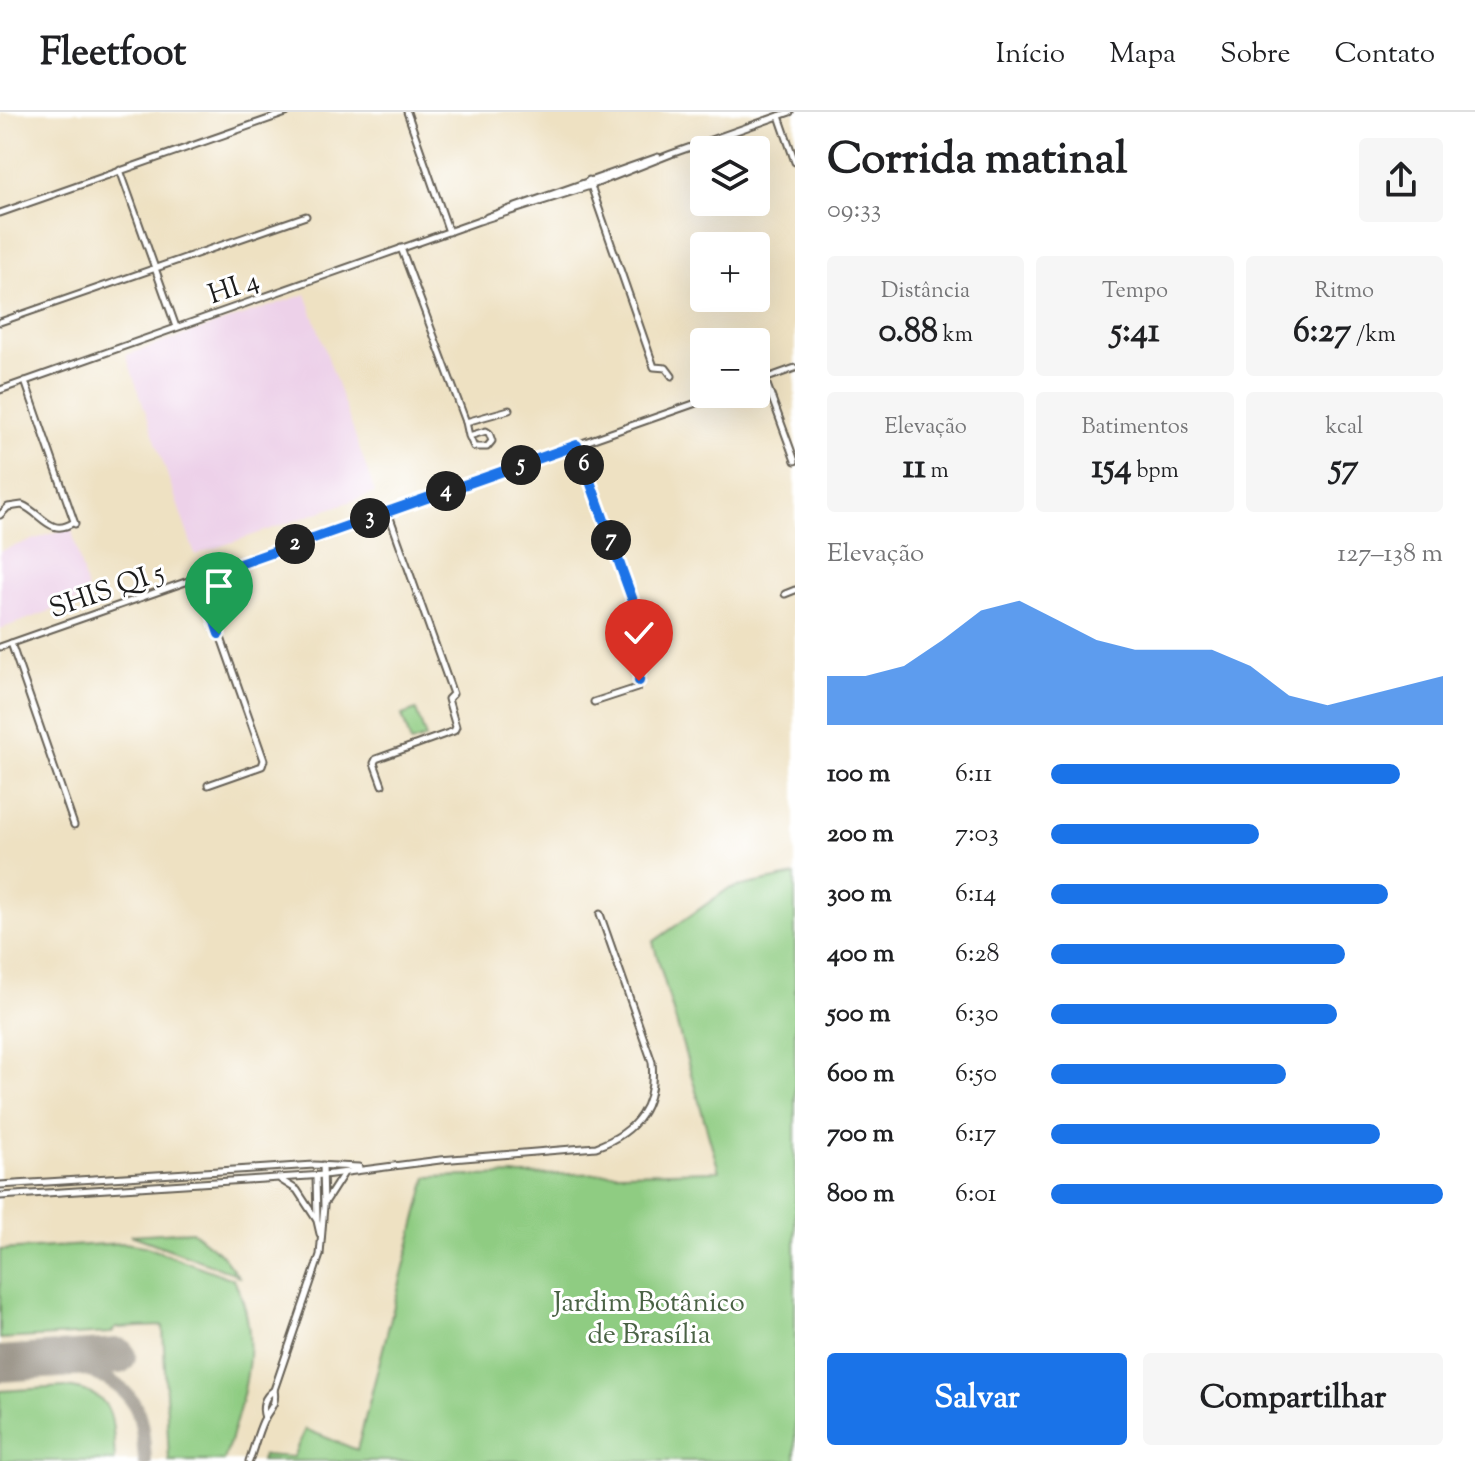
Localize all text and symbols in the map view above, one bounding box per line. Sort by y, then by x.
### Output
text: Fleetfoot [40,28,186,82]
text: Início [996,35,1065,75]
text: Mapa [1109,35,1176,75]
text: Sobre [1220,35,1291,75]
text: Contato [1335,35,1435,75]
text: Corrida matinal [827,130,1127,193]
map controls [690,136,770,408]
button: layers [690,136,770,216]
button: share [1359,138,1443,222]
text: 09:33 [827,192,881,229]
button: + [690,232,770,312]
street label: HI 4 [203,262,265,316]
text: Distância [881,276,970,308]
text: Tempo [1102,276,1168,308]
text: Ritmo [1315,276,1374,308]
text: 0.88 [878,308,938,357]
text: 5:41 [1110,308,1160,357]
text: 6:27 [1293,308,1351,357]
text: km [938,320,973,352]
text: /km [1351,320,1396,352]
button: − [690,328,770,408]
text: Elevação [885,412,967,444]
text: Batimentos [1082,412,1188,444]
text: kcal [1325,412,1363,444]
text: 11 [903,444,926,493]
text: 154 [1091,444,1132,493]
text: 57 [1330,444,1359,493]
pin: 5 [501,445,541,485]
pin: 6 [564,445,604,485]
text: 5 [517,449,525,481]
text: 6 [579,449,589,481]
text: m [926,456,949,488]
text: bpm [1132,456,1179,488]
pin: 4 [426,471,466,511]
text: 4 [440,475,452,507]
pin: 3 [350,498,390,538]
text: 3 [366,502,374,534]
pin: 7 [591,520,631,560]
pin: 2 [275,524,315,564]
text: 7 [605,524,617,556]
text: 2 [290,528,300,560]
text: Elevação [827,536,924,573]
text: 127–138 m [1337,536,1443,573]
pin [185,552,253,634]
street label: SHIS QI 5 [44,553,170,630]
icon: arrive [197,564,241,608]
pin [605,599,673,681]
icon: check [617,611,661,655]
text: 100 m [827,756,890,793]
text: 6:11 [955,756,992,793]
text: 200 m [827,816,894,853]
text: 7:03 [955,816,999,853]
text: 300 m [827,876,892,913]
text: 6:14 [955,876,996,913]
text: 400 m [827,936,894,973]
text: 6:28 [955,936,1000,973]
text: 500 m [827,996,890,1033]
text: 6:30 [955,996,998,1033]
text: 600 m [827,1056,894,1093]
text: 6:50 [955,1056,997,1093]
text: 700 m [827,1116,894,1153]
text: 6:17 [955,1116,996,1153]
text: 800 m [827,1176,895,1213]
text: 6:01 [955,1176,997,1213]
park label: Jardim Botânico de Brasília [551,1284,745,1356]
button: Salvar [827,1353,1127,1445]
button: Compartilhar [1143,1353,1443,1445]

